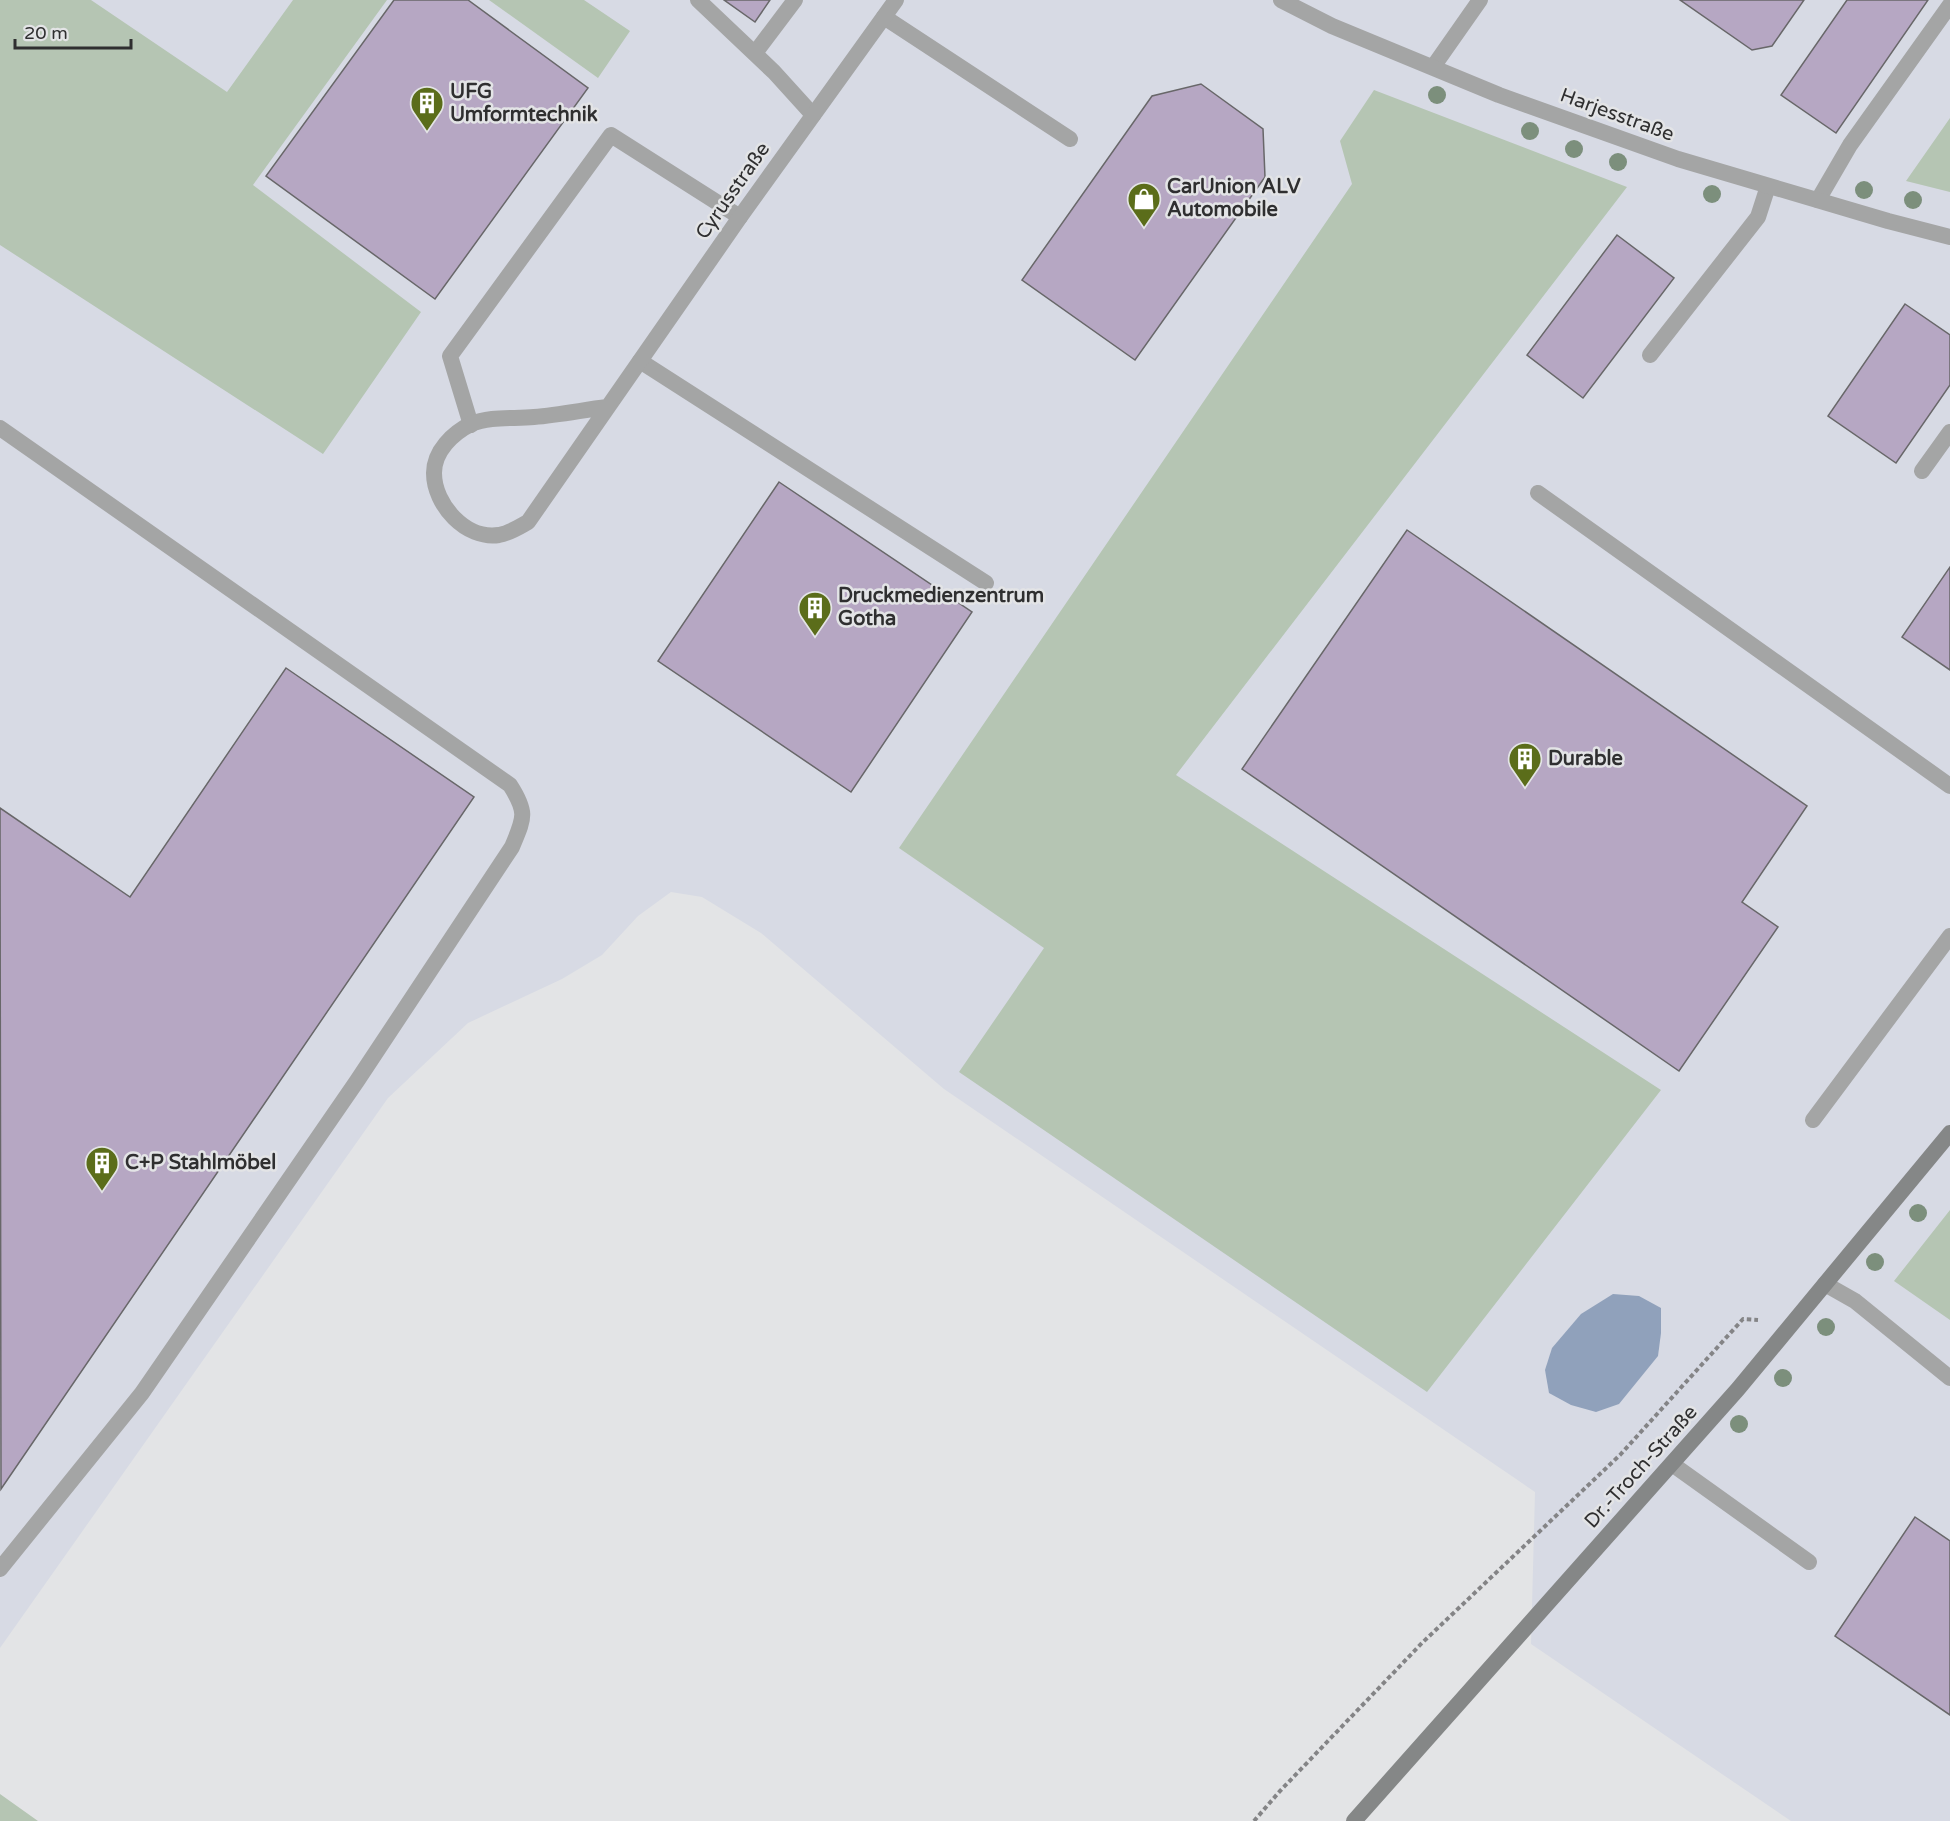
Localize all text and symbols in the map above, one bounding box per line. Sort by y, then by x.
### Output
scale bar [15,12,130,50]
text: 20 m [24,22,68,44]
place label: UFG Umformtechnik [450,80,598,127]
street label: Harjesstraße [1557,83,1677,147]
building icon: UFG Umformtechnik [409,85,445,132]
street label: Cyrusstraße [691,138,775,244]
place label: CarUnion ALV Automobile [1167,175,1301,222]
shop icon: CarUnion ALV Automobile [1126,181,1162,228]
place label: Druckmedienzentrum Gotha [838,584,1044,631]
building icon: Druckmedienzentrum Gotha [797,590,833,637]
building icon: Durable [1507,741,1543,788]
place label: Durable [1548,747,1623,771]
building icon: C+P Stahlmöbel [84,1145,120,1192]
place label: C+P Stahlmöbel [125,1151,276,1175]
street label: Dr.-Troch-Straße [1580,1401,1702,1533]

